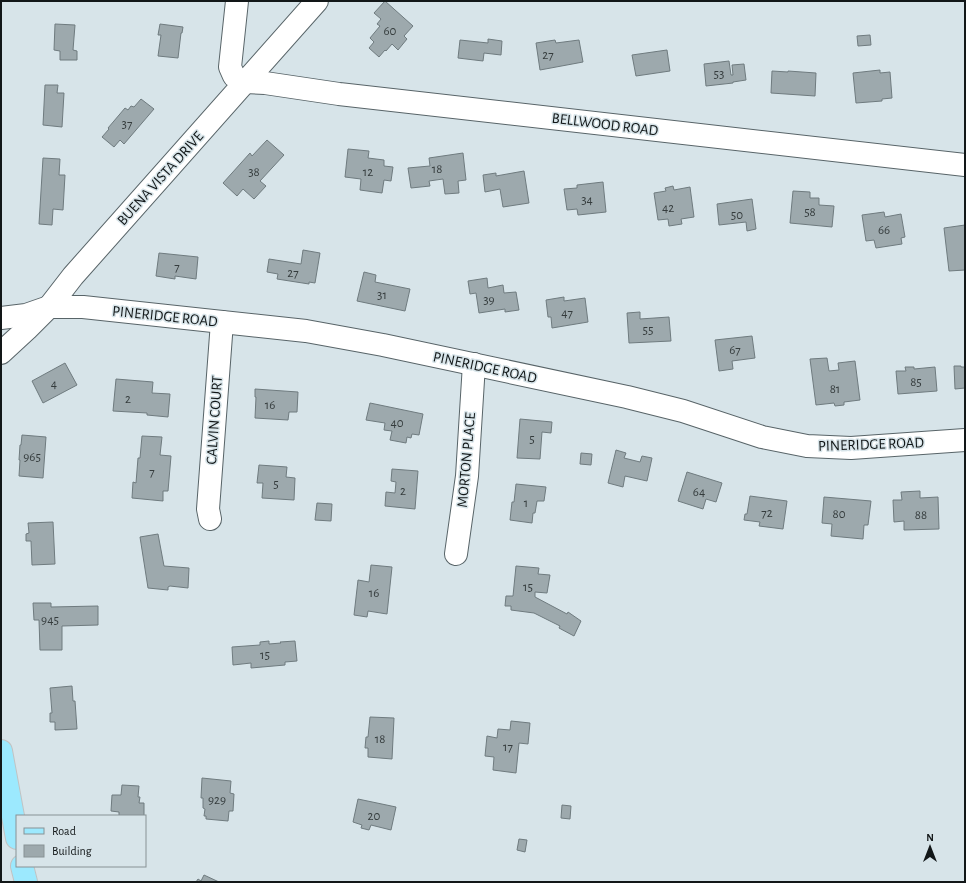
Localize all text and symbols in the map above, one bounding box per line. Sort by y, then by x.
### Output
house number: 60 [384,25,397,38]
house number: 27 [542,49,554,62]
house number: 53 [714,68,724,81]
street label: BELLWOOD ROAD [551,111,659,139]
house number: 37 [122,118,133,131]
street label: BUENA VISTA DRIVE [114,129,206,228]
house number: 18 [432,163,442,176]
house number: 38 [248,166,260,179]
house number: 12 [363,166,373,179]
house number: 34 [581,194,593,207]
house number: 42 [662,202,674,215]
house number: 58 [804,206,816,219]
house number: 50 [731,209,743,222]
house number: 66 [878,224,890,237]
house number: 7 [174,261,180,274]
house number: 27 [287,267,299,280]
house number: 31 [377,289,387,302]
house number: 39 [483,294,495,307]
street label: PINERIDGE ROAD [112,304,219,330]
house number: 47 [561,307,573,320]
house number: 55 [643,324,653,337]
house number: 67 [729,344,741,357]
street label: PINERIDGE ROAD [432,349,539,386]
street label: CALVIN COURT [204,374,225,465]
house number: 85 [910,376,922,389]
house number: 4 [51,378,57,391]
house number: 81 [830,383,840,396]
house number: 2 [125,393,131,406]
house number: 16 [265,399,275,412]
street label: MORTON PLACE [455,412,478,508]
house number: 40 [390,417,404,430]
house number: 5 [529,433,535,446]
street label: PINERIDGE ROAD [818,435,924,454]
house number: 965 [23,451,41,464]
house number: 7 [149,466,155,479]
house number: 5 [273,478,279,491]
house number: 2 [400,485,406,498]
house number: 64 [693,486,705,499]
house number: 1 [524,497,528,510]
house number: 72 [761,507,773,520]
house number: 80 [832,508,846,521]
house number: 88 [915,509,927,522]
house number: 15 [523,581,533,594]
house number: 16 [369,587,379,600]
house number: 945 [41,614,59,627]
house number: 15 [260,649,270,662]
house number: 18 [375,733,385,746]
house number: 17 [503,741,514,754]
house number: 929 [208,794,226,807]
house number: 20 [368,810,381,823]
legend [16,815,146,867]
text: Road [52,825,76,837]
north arrow [910,827,950,867]
text: N [926,832,934,843]
text: Building [52,845,92,857]

